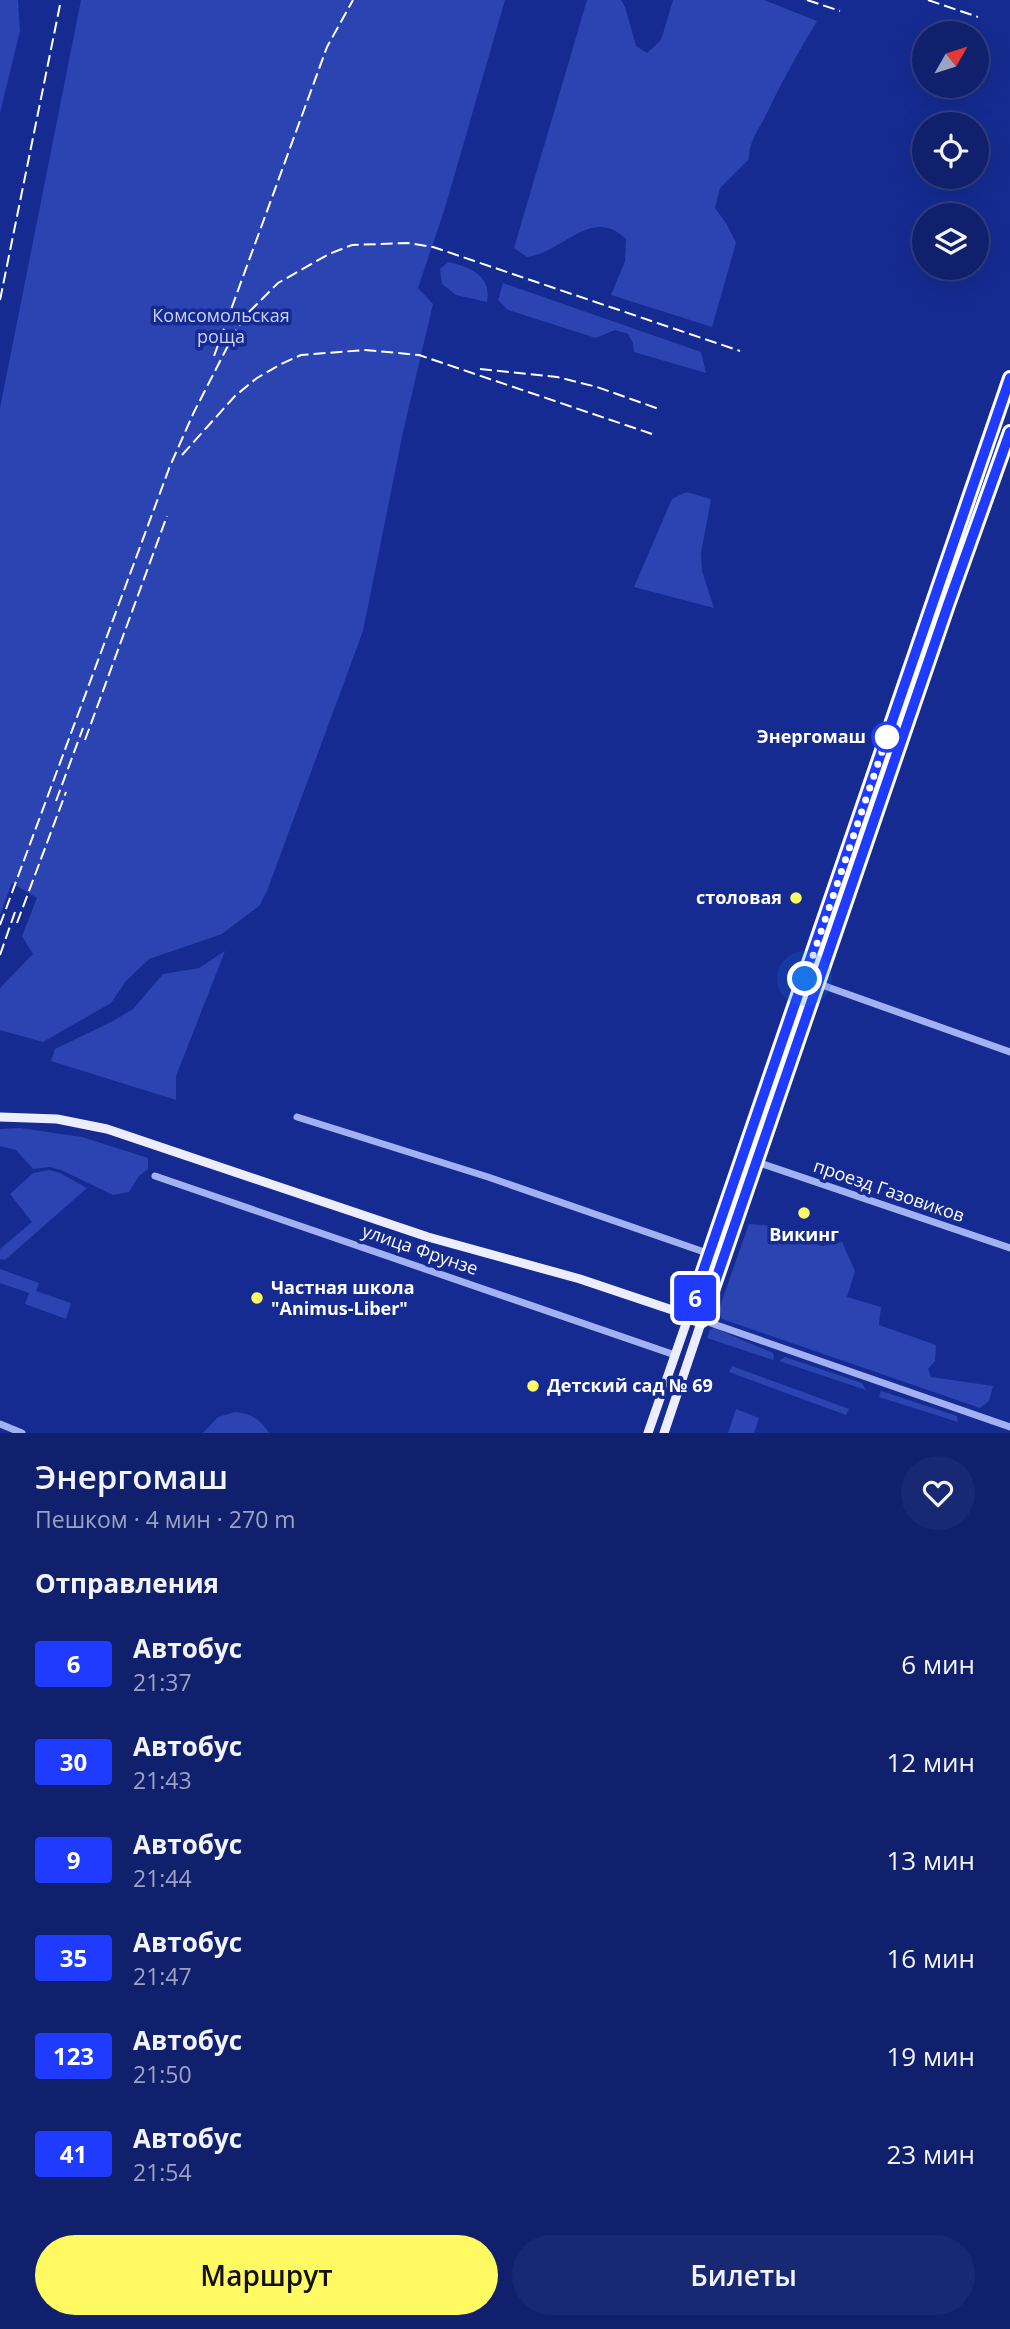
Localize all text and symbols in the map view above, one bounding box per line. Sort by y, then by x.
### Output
north arrow [912,21,989,98]
map controls [912,21,989,280]
button: locate [912,112,989,189]
button: layers [912,203,989,280]
park label: Комсомольская роща [152,303,290,348]
marker: Энергомаш [872,722,902,752]
place label: Энергомаш [757,724,866,748]
place label: столовая [696,885,782,909]
marker: столовая [788,890,804,906]
your location [787,961,822,996]
street label: проезд Газовиков [811,1153,968,1227]
marker: Викинг [796,1205,812,1221]
street label: улица Фрунзе [359,1218,482,1280]
place label: Викинг [769,1222,839,1246]
place label: Частная школа "Animus-Liber" [271,1275,415,1320]
line badge: 6 [672,1275,718,1321]
text: 6 [688,1281,702,1314]
marker: Частная школа "Animus-Liber" [249,1290,265,1306]
place label: Детский сад № 69 [547,1373,713,1397]
marker: Детский сад № 69 [525,1378,541,1394]
text: Энергомаш [35,1454,228,1499]
button: heart [901,1456,975,1530]
text: Пешком · 4 мин · 270 m [35,1503,296,1535]
text: Отправления [35,1565,219,1601]
text: Автобус [133,1630,242,1666]
text: 6 мин [901,1646,975,1682]
text: 6 [67,1647,80,1680]
text: 21:37 [133,1666,192,1698]
text: Автобус [133,1728,242,1764]
text: 12 мин [886,1744,975,1780]
text: 30 [60,1745,87,1778]
text: 21:43 [133,1764,192,1796]
text: Автобус [133,1826,242,1862]
text: 13 мин [886,1842,975,1878]
text: 9 [67,1843,80,1876]
text: 21:44 [133,1862,192,1894]
text: Автобус [133,1924,242,1960]
text: 16 мин [886,1940,975,1976]
text: 35 [60,1941,87,1974]
text: 21:47 [133,1960,192,1992]
text: Автобус [133,2022,242,2058]
text: 19 мин [886,2038,975,2074]
text: 123 [53,2039,94,2072]
text: 21:50 [133,2058,192,2090]
text: Автобус [133,2120,242,2156]
text: 23 мин [886,2136,975,2172]
text: 41 [60,2137,87,2170]
text: 21:54 [133,2156,192,2188]
button: Маршрут [35,2235,498,2315]
button: Билеты [512,2235,975,2315]

